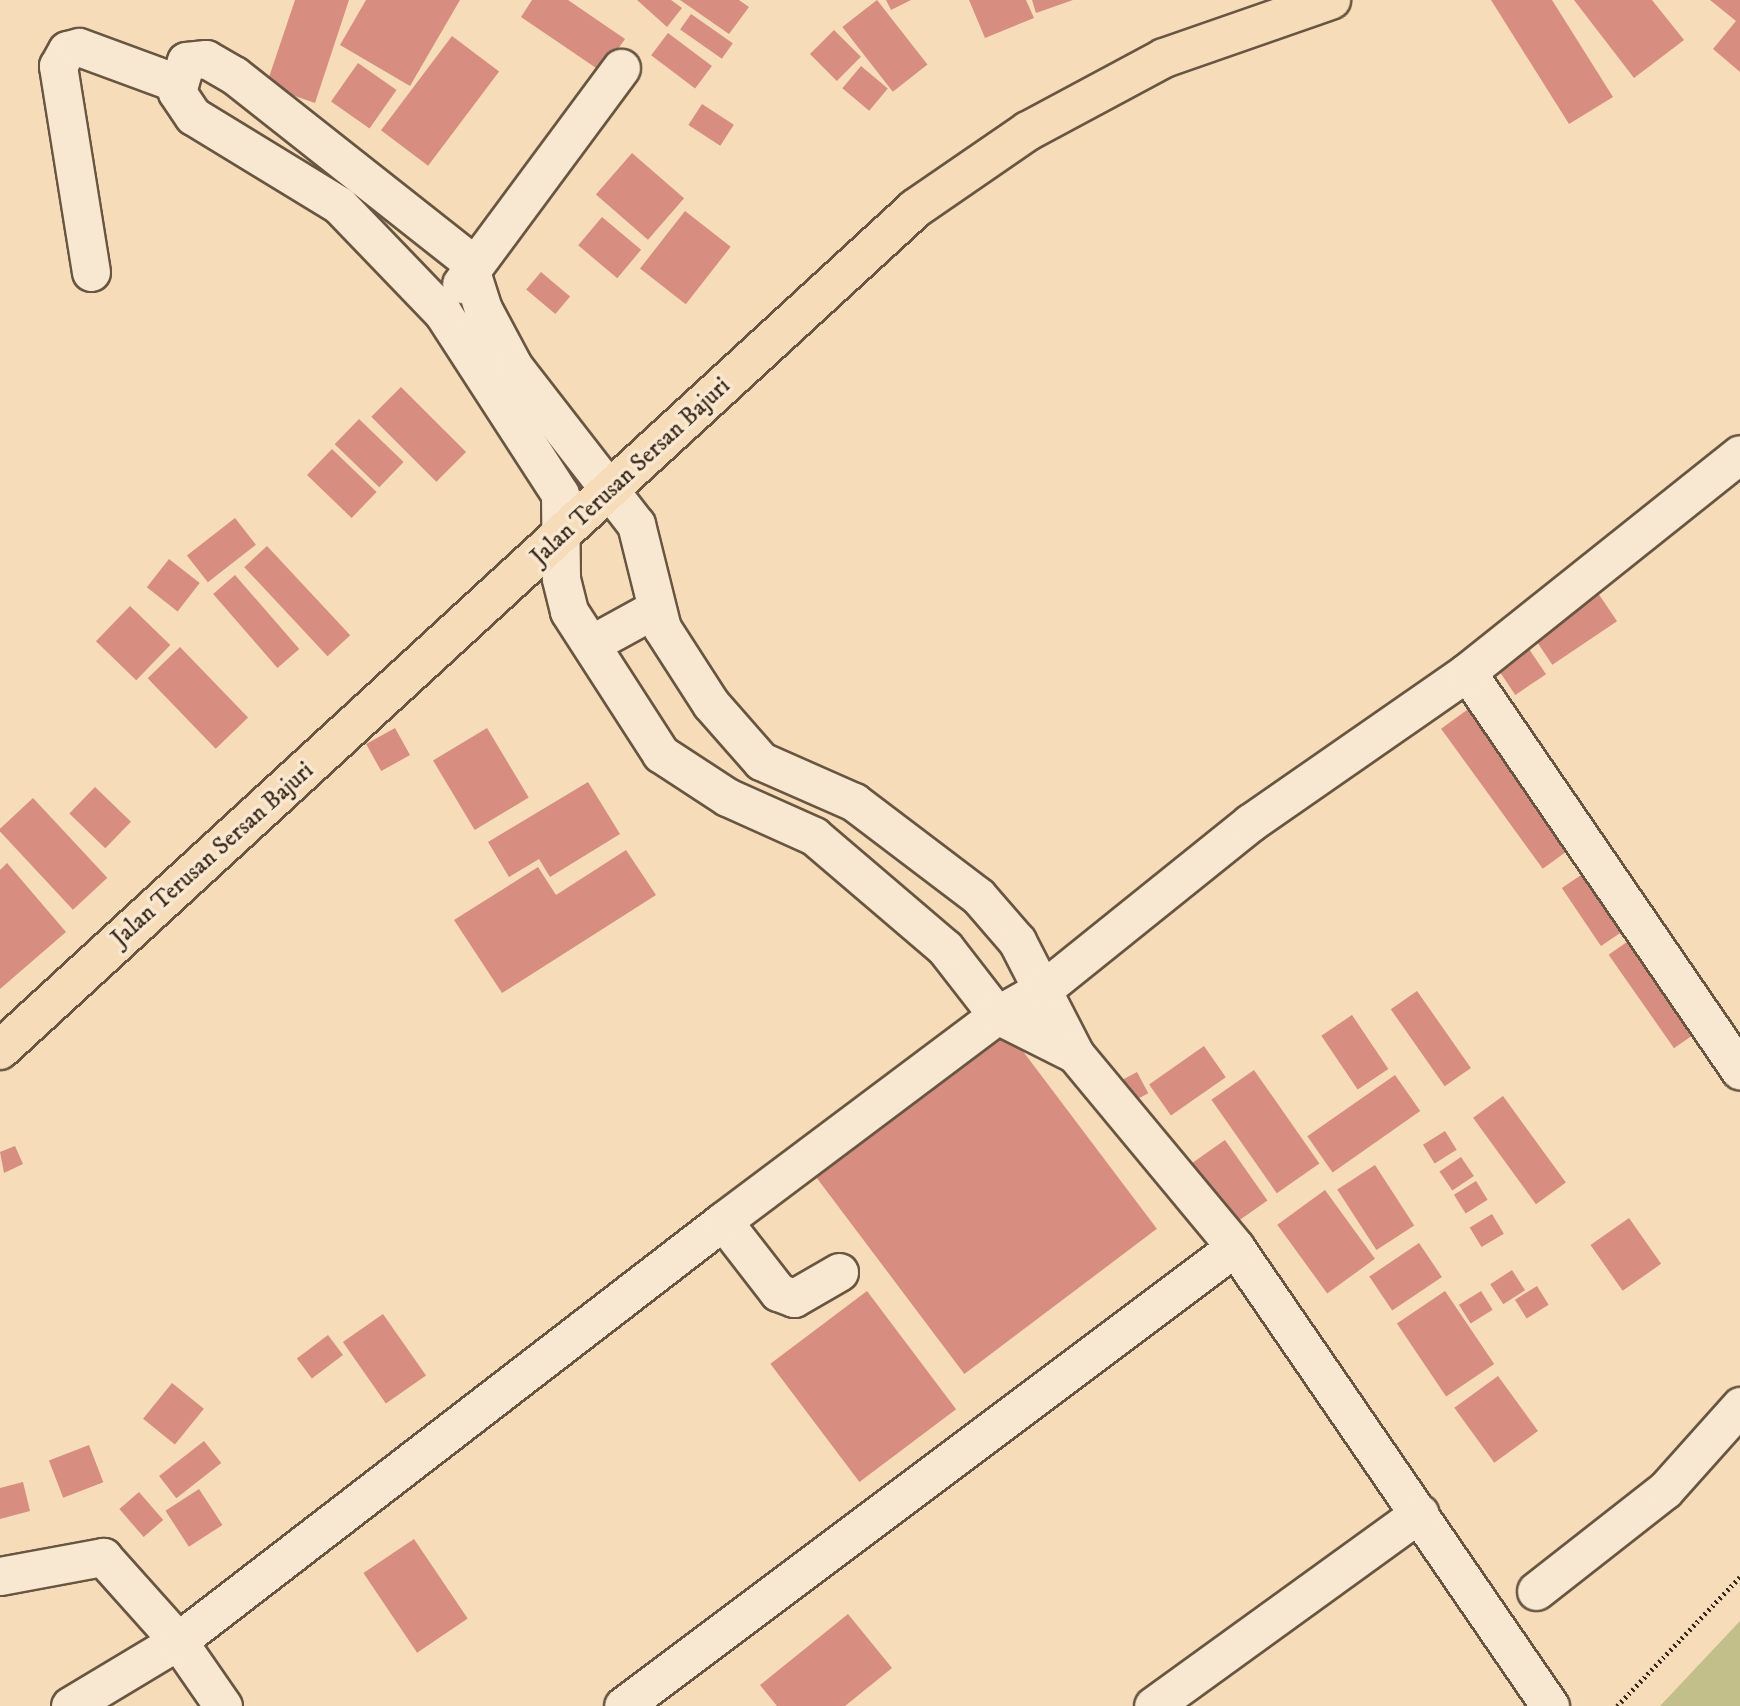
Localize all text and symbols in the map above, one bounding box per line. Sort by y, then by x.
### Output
street label: Jalan Terusan Sersan Bajuri [525,372,737,572]
street label: Jalan Terusan Sersan Bajuri [106,757,320,953]

